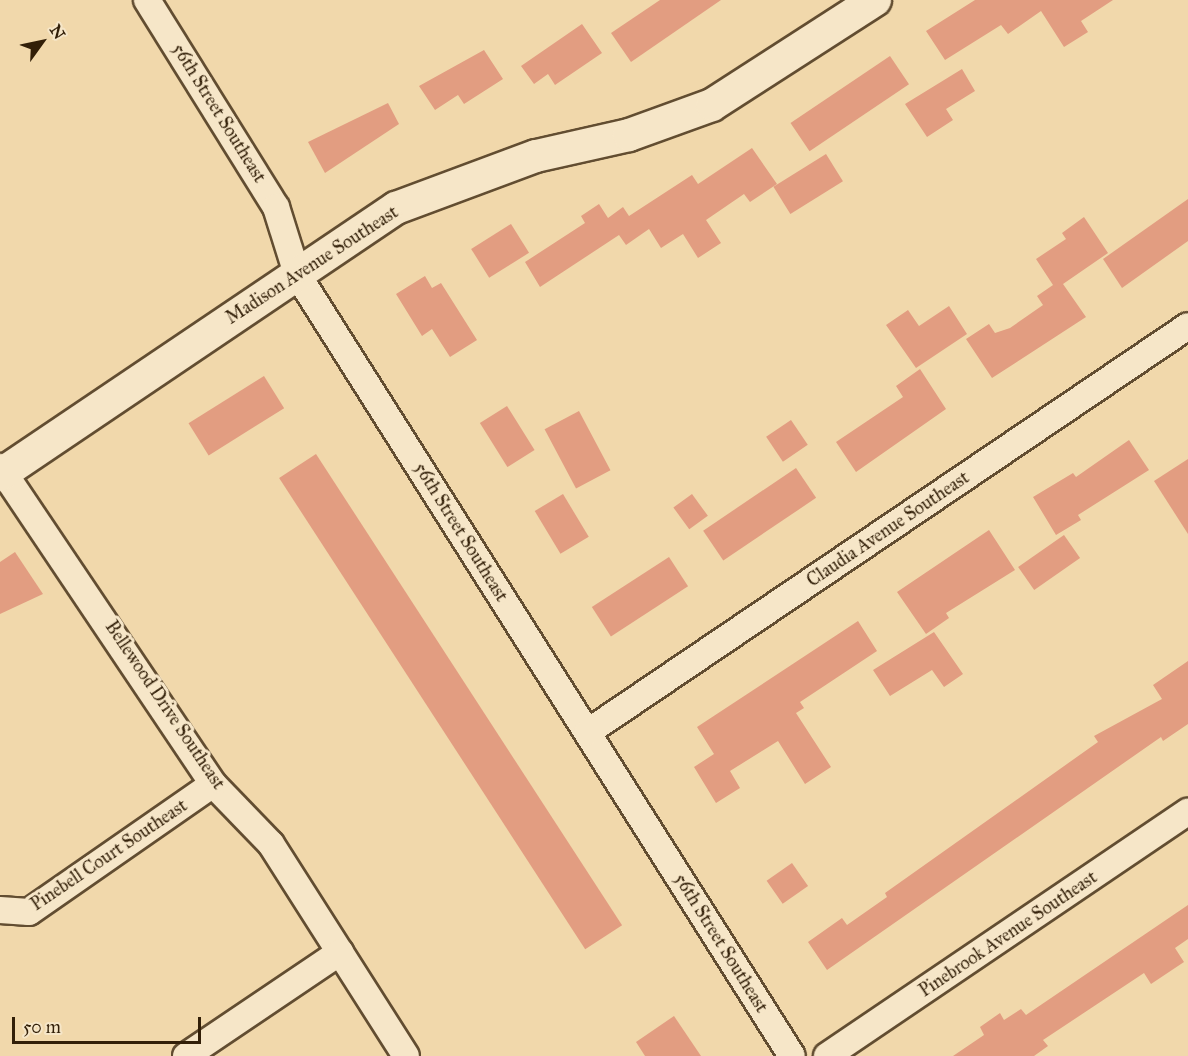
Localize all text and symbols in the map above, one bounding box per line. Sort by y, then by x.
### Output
north arrow [12,12,72,72]
text: N [46,21,69,43]
street label: 56th Street Southeast [167,39,271,187]
street label: Madison Avenue Southeast [222,201,402,329]
street label: 56th Street Southeast [409,458,513,606]
street label: Claudia Avenue Southeast [803,467,973,591]
street label: Bellewood Drive Southeast [101,617,229,793]
street label: Pinebell Court Southeast [27,795,191,915]
street label: Pinebrook Avenue Southeast [915,866,1101,1002]
street label: 56th Street Southeast [669,869,773,1017]
scale bar [15,1005,204,1043]
text: 50 m [23,1016,61,1038]

